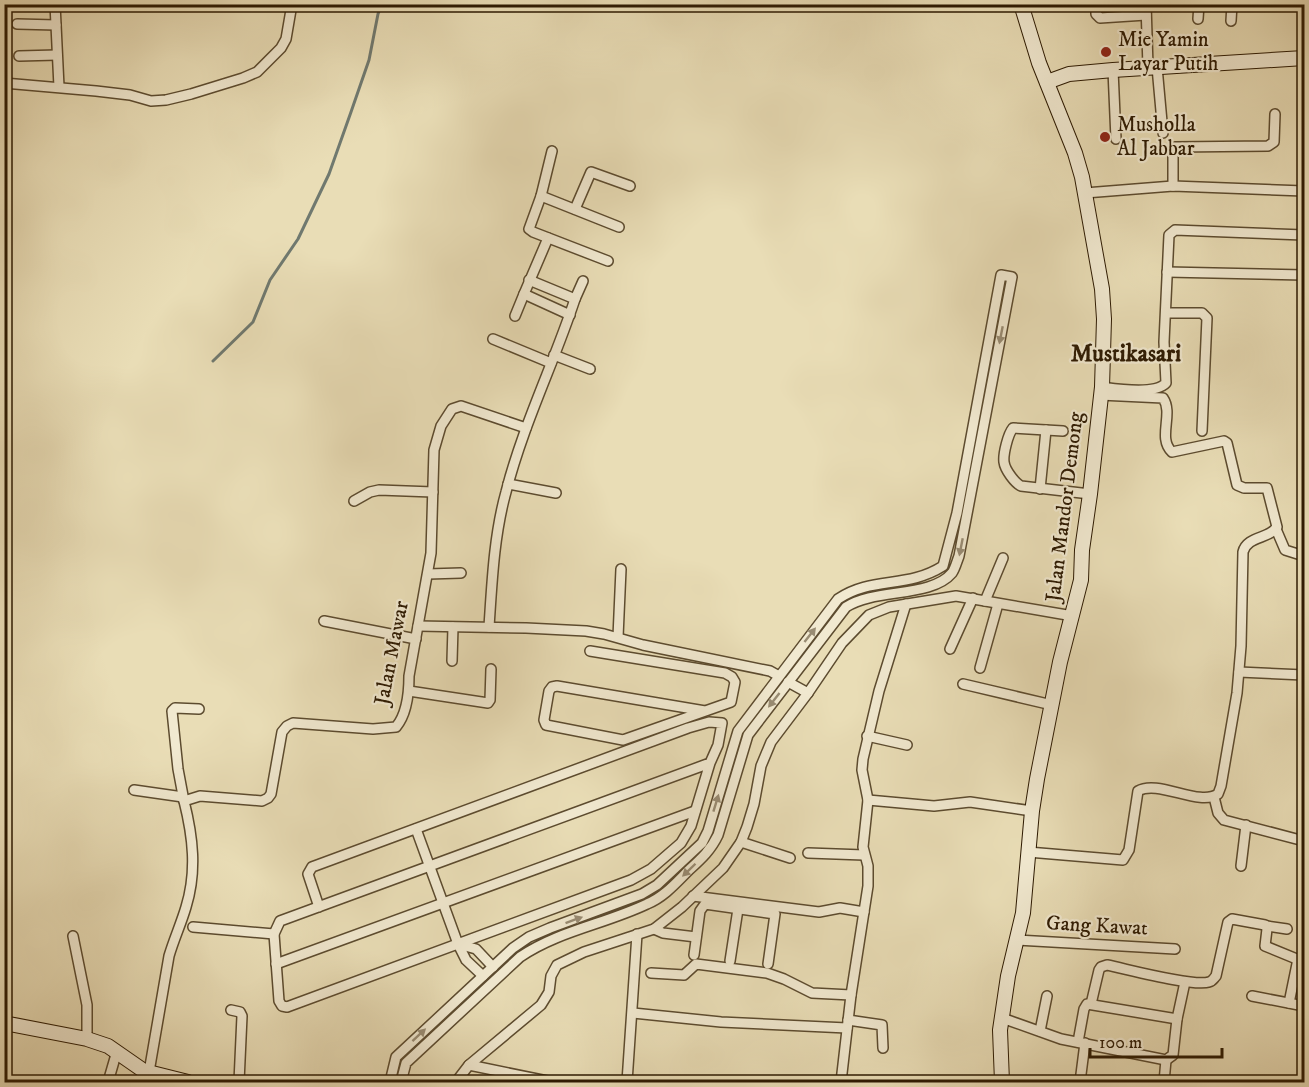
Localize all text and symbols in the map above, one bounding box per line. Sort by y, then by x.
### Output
place label: Mie Yamin Layar Putih [1118,27,1219,77]
marker: Mie Yamin Layar Putih [1099,45,1113,59]
place label: Musholla Al Jabbar [1117,112,1196,162]
marker: Musholla Al Jabbar [1098,130,1112,144]
one-way arrow [996,325,1005,344]
district label: Mustikasari [1071,339,1181,369]
street label: Jalan Mandor Demong [1040,410,1090,605]
one-way arrow [956,538,965,557]
street label: Jalan Mawar [369,598,415,709]
one-way arrow [804,628,816,643]
one-way arrow [769,692,781,707]
one-way arrow [712,794,721,812]
one-way arrow [682,863,696,877]
street label: Gang Kawat [1045,910,1149,942]
one-way arrow [565,914,583,924]
scale bar [1090,1021,1222,1059]
one-way arrow [412,1028,427,1042]
text: 100 m [1099,1032,1142,1054]

